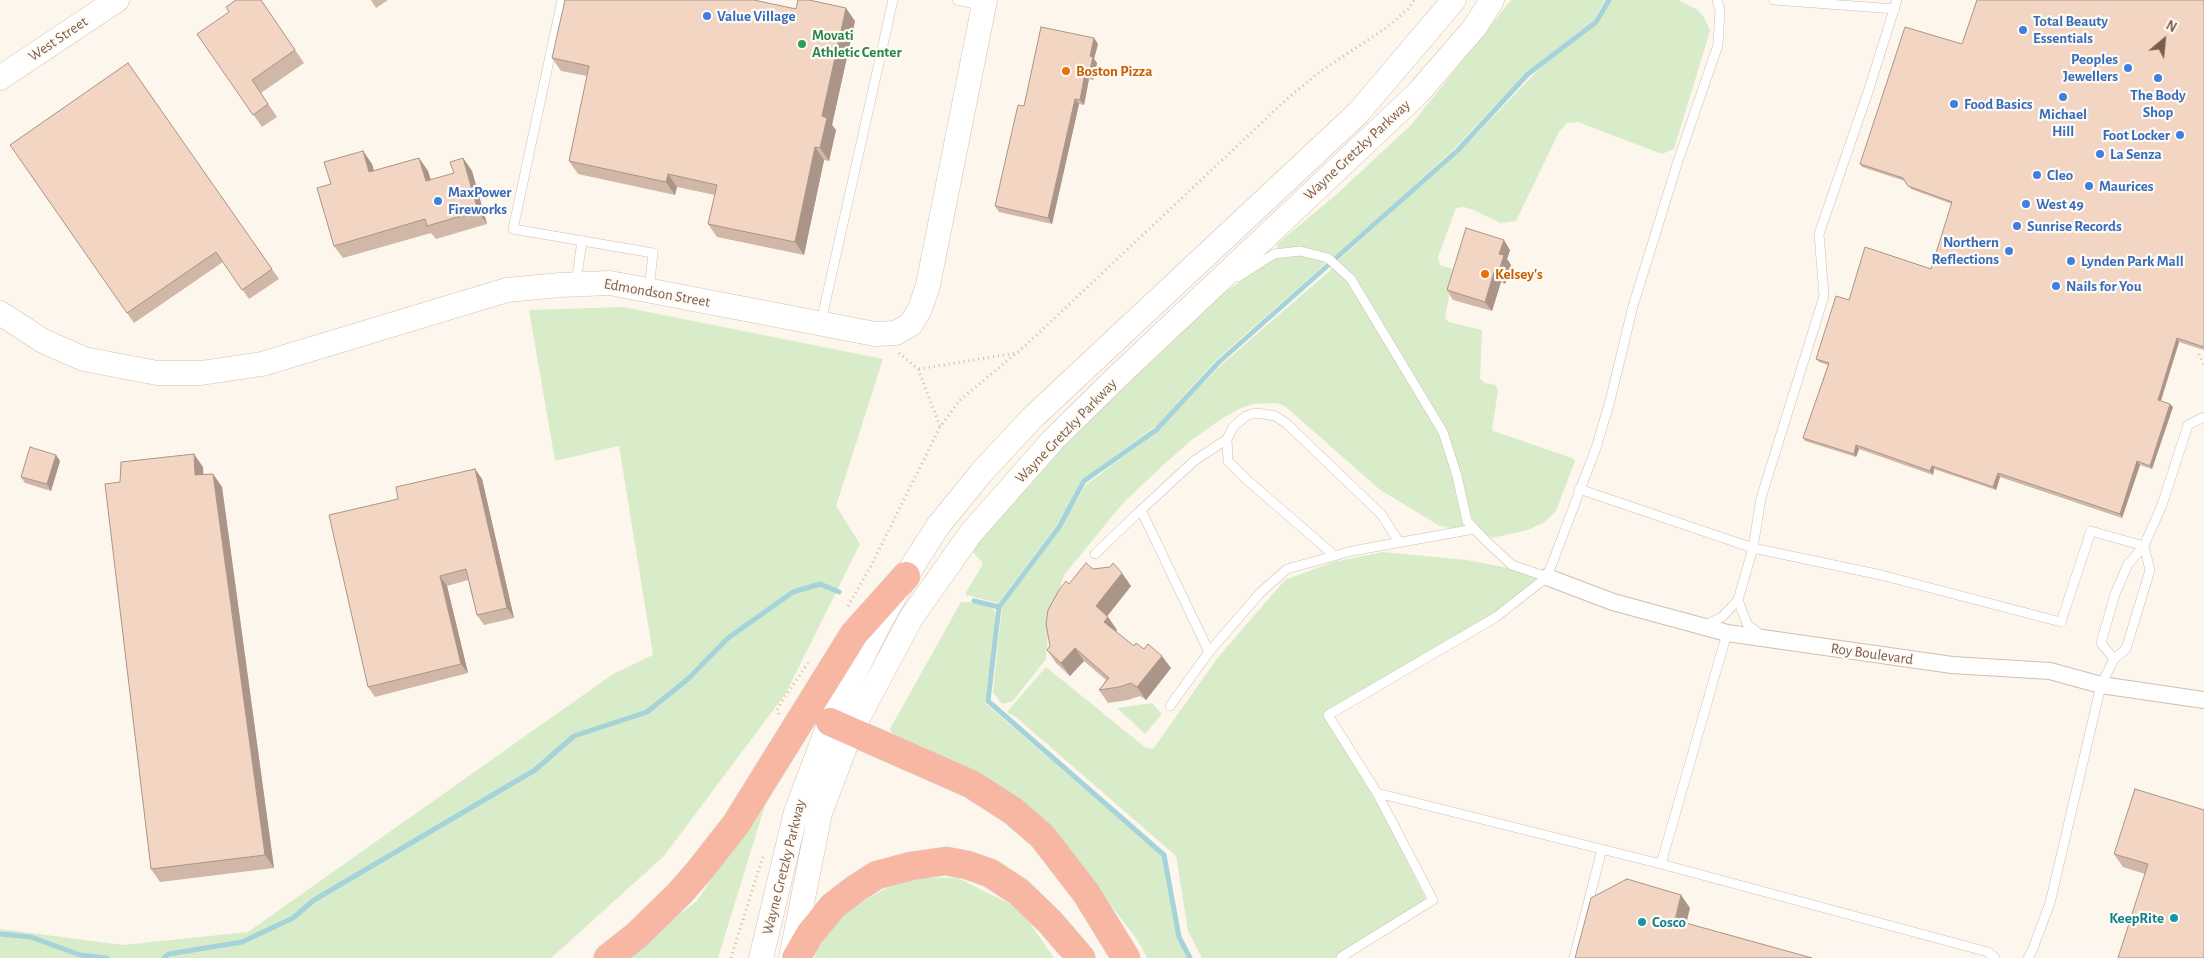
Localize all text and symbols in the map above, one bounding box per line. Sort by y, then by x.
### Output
place label: Value Village [717,7,796,25]
marker: Value Village [701,10,713,22]
place label: Total Beauty Essentials [2033,12,2108,47]
street label: West Street [25,13,91,65]
north arrow [2139,15,2189,65]
text: N [2163,18,2179,35]
marker: Total Beauty Essentials [2017,24,2029,36]
place label: Movati Athletic Center [812,26,902,61]
marker: Movati Athletic Center [796,38,808,50]
place label: Peoples Jewellers [2063,50,2118,85]
place label: Boston Pizza [1076,62,1152,80]
marker: Peoples Jewellers [2122,62,2134,74]
marker: Boston Pizza [1060,65,1072,77]
marker: The Body Shop [2152,72,2164,84]
place label: The Body Shop [2130,86,2186,121]
marker: Michael Hill [2057,91,2069,103]
place label: Food Basics [1964,95,2033,113]
street label: Wayne Gretzky Parkway [1300,96,1414,204]
marker: Food Basics [1948,98,1960,110]
place label: Michael Hill [2039,105,2087,140]
place label: Foot Locker [2102,126,2170,144]
marker: Foot Locker [2174,129,2186,141]
place label: La Senza [2110,145,2162,163]
marker: La Senza [2094,148,2106,160]
place label: Cleo [2047,166,2073,184]
marker: Cleo [2031,169,2043,181]
place label: Maurices [2099,177,2154,195]
marker: Maurices [2083,180,2095,192]
place label: MaxPower Fireworks [448,183,512,218]
marker: MaxPower Fireworks [432,195,444,207]
place label: West 49 [2036,195,2084,213]
marker: West 49 [2020,198,2032,210]
place label: Sunrise Records [2027,217,2122,235]
marker: Sunrise Records [2011,220,2023,232]
place label: Northern Reflections [1932,233,1999,268]
marker: Northern Reflections [2003,245,2015,257]
place label: Lynden Park Mall [2081,252,2184,270]
marker: Lynden Park Mall [2065,255,2077,267]
place label: Kelsey's [1495,265,1543,283]
marker: Kelsey's [1479,268,1491,280]
street label: Edmondson Street [602,275,712,311]
place label: Nails for You [2066,277,2141,295]
marker: Nails for You [2050,280,2062,292]
street label: Wayne Gretzky Parkway [1011,375,1121,487]
street label: Roy Boulevard [1830,639,1914,669]
street label: Wayne Gretzky Parkway [758,797,810,937]
place label: KeepRite [2109,909,2164,927]
marker: KeepRite [2168,912,2180,924]
place label: Cosco [1652,913,1686,931]
marker: Cosco [1636,916,1648,928]

